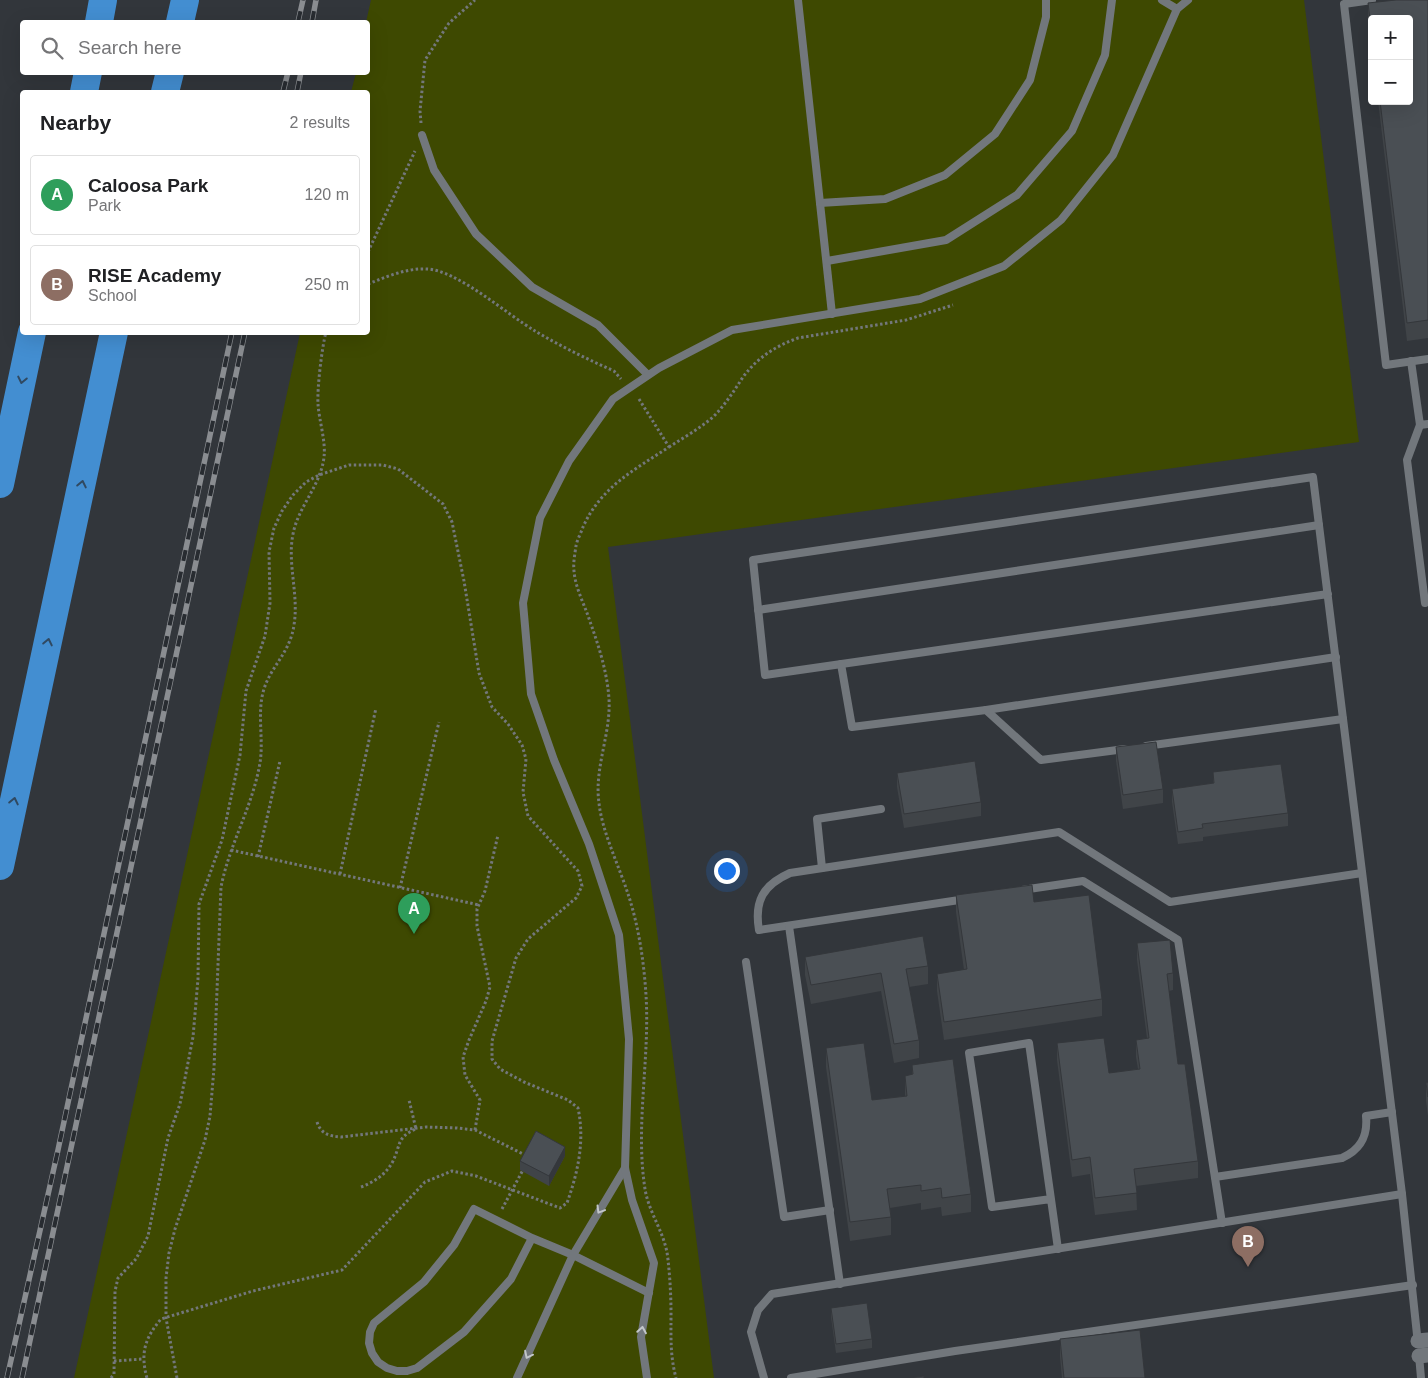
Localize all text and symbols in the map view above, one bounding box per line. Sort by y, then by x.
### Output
map controls [1368,15,1413,105]
button: + [1368,15,1413,60]
search box [20,20,370,75]
icon: search [38,34,66,62]
text: Search here [78,37,182,58]
button: − [1368,60,1413,105]
text: Nearby [40,111,111,134]
text: 2 results [290,114,350,131]
text: Caloosa Park [88,175,208,196]
text: A [51,186,63,203]
text: 120 m [305,186,349,203]
text: Park [88,197,121,214]
text: RISE Academy [88,265,221,286]
text: B [51,276,63,293]
text: 250 m [305,276,349,293]
text: School [88,287,137,304]
one-way arrow [17,376,28,385]
one-way arrow [76,479,87,488]
one-way arrow [42,638,53,647]
one-way arrow [8,797,19,806]
your location [714,858,740,884]
pin: A [398,893,430,934]
one-way arrow [596,1204,606,1213]
pin: B [1232,1226,1264,1267]
one-way arrow [637,1325,647,1334]
one-way arrow [524,1350,534,1359]

